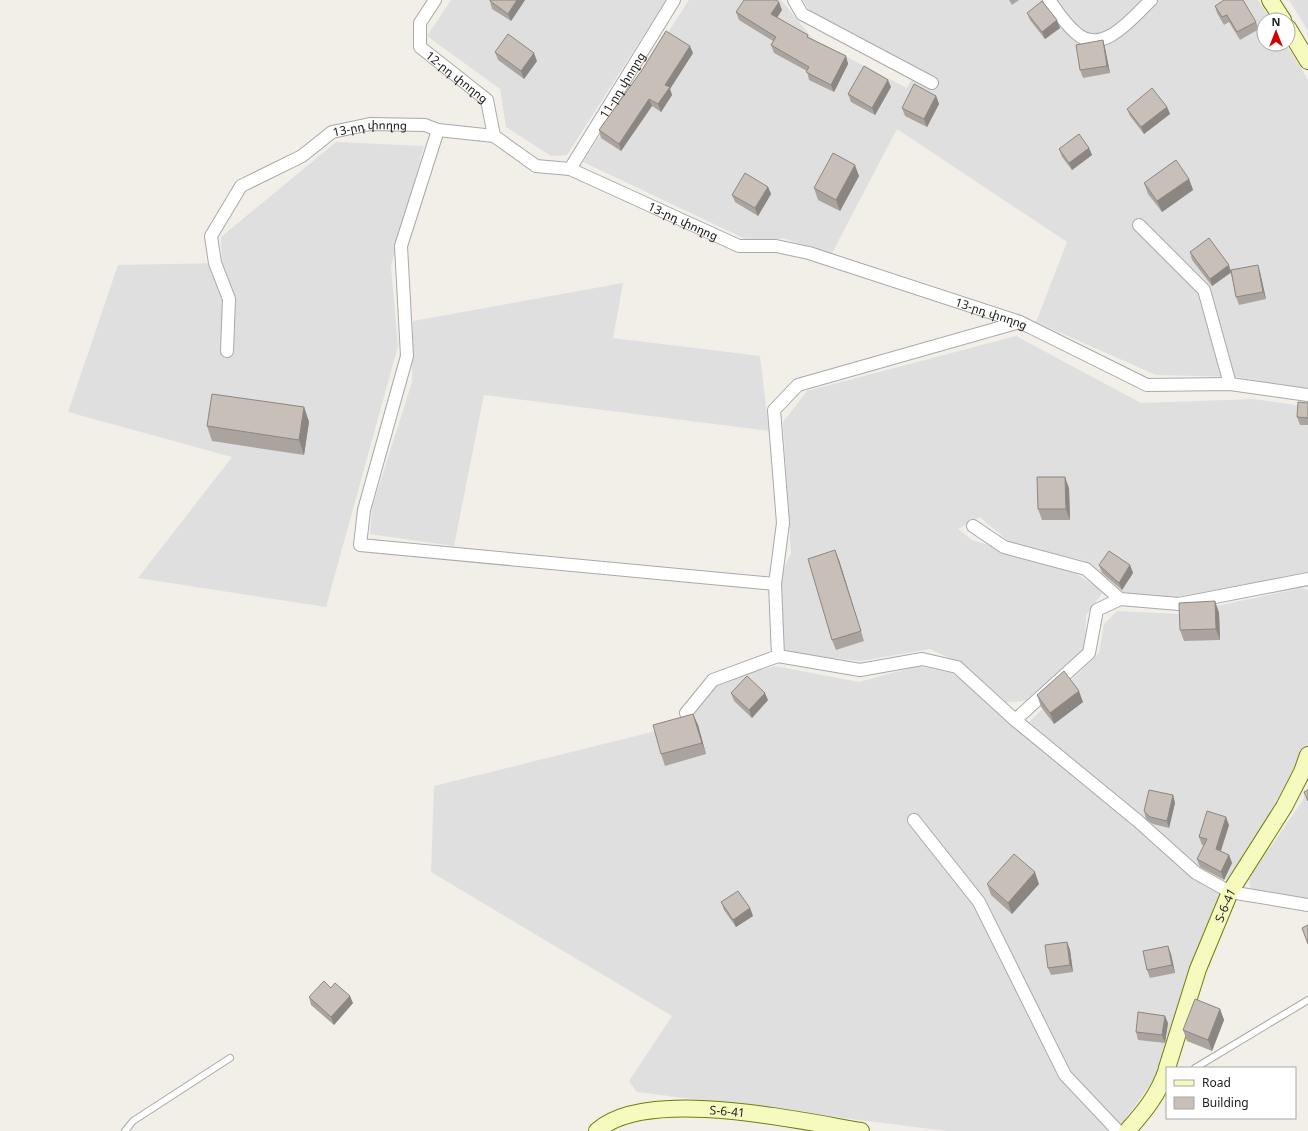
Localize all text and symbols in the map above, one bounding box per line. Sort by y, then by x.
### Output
north arrow [1256,12,1296,52]
text: N [1272,14,1280,29]
street label: 12-րդ փողոց [423,46,492,107]
street label: 11-րդ փողոց [595,48,649,121]
street label: 13-րդ փողոց [331,115,407,140]
street label: 13-րդ փողոց [646,197,721,244]
street label: 13-րդ փողոց [953,293,1031,333]
street label: Տ-6-41 [1210,884,1239,925]
legend [1166,1067,1296,1119]
text: Road [1202,1074,1231,1091]
text: Building [1202,1094,1249,1111]
street label: Տ-6-41 [709,1101,746,1121]

